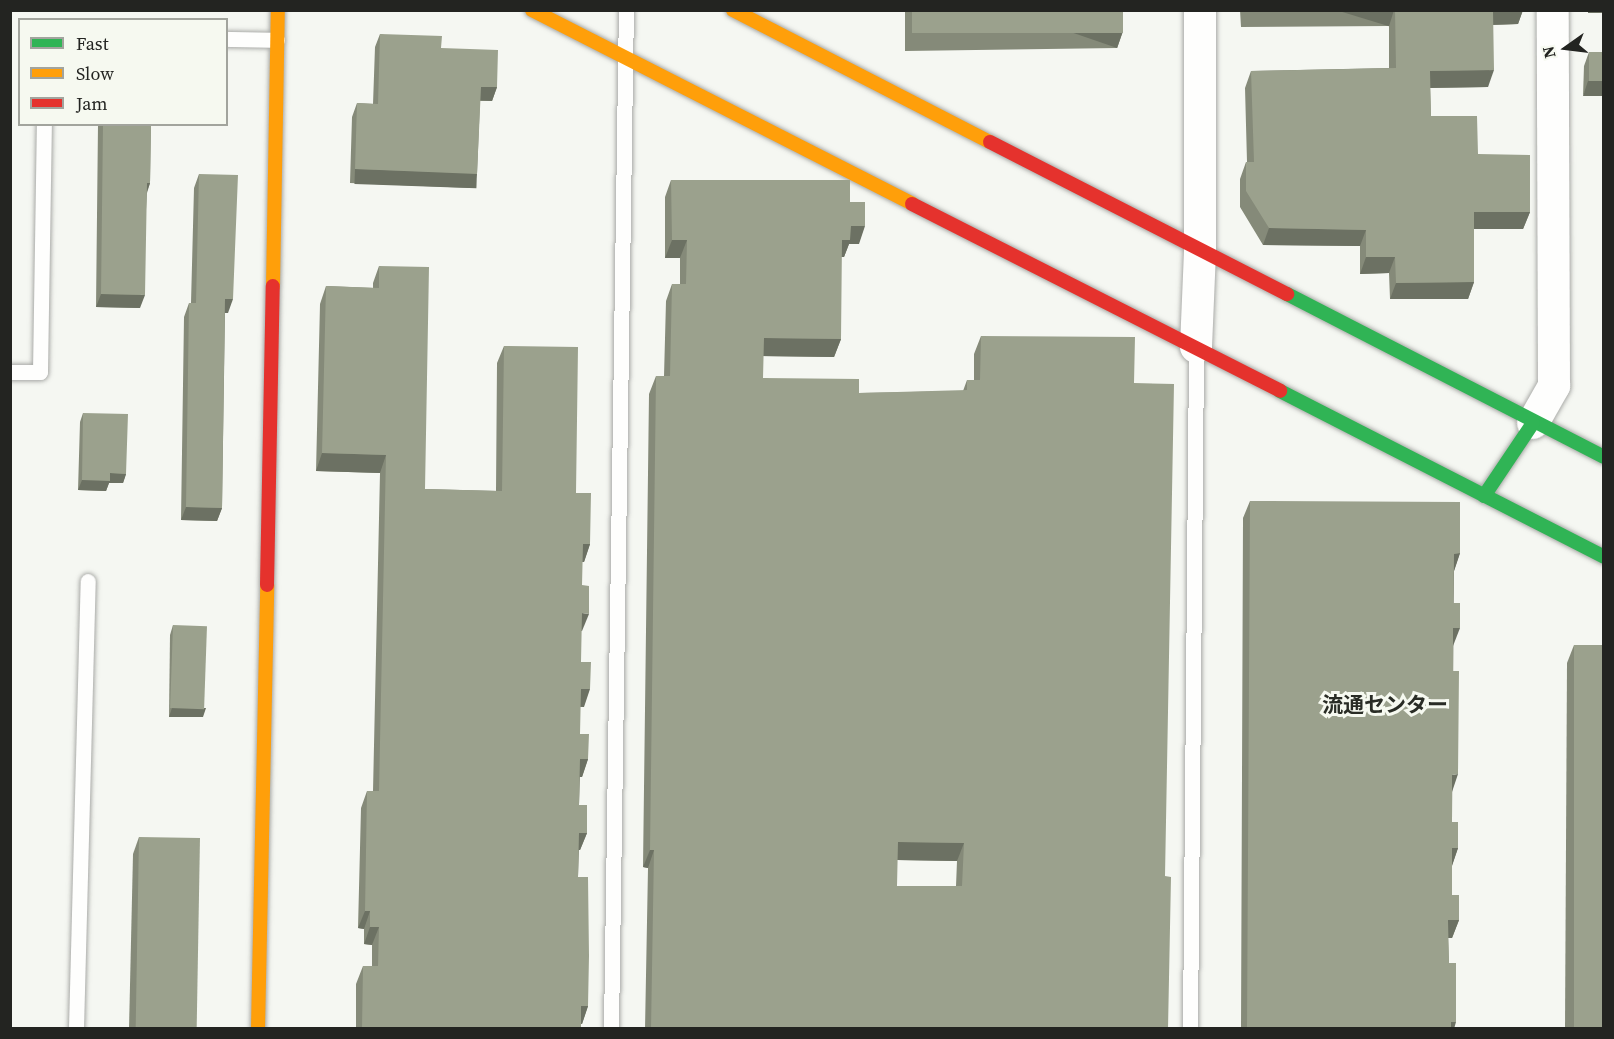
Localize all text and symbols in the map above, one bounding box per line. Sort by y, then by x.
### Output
legend [18,18,228,126]
north arrow [1536,18,1596,78]
text: Fast [76,31,109,56]
text: N [1536,44,1561,61]
text: Slow [76,61,114,86]
text: Jam [76,91,108,116]
district label: 流通センター [1322,692,1448,718]

